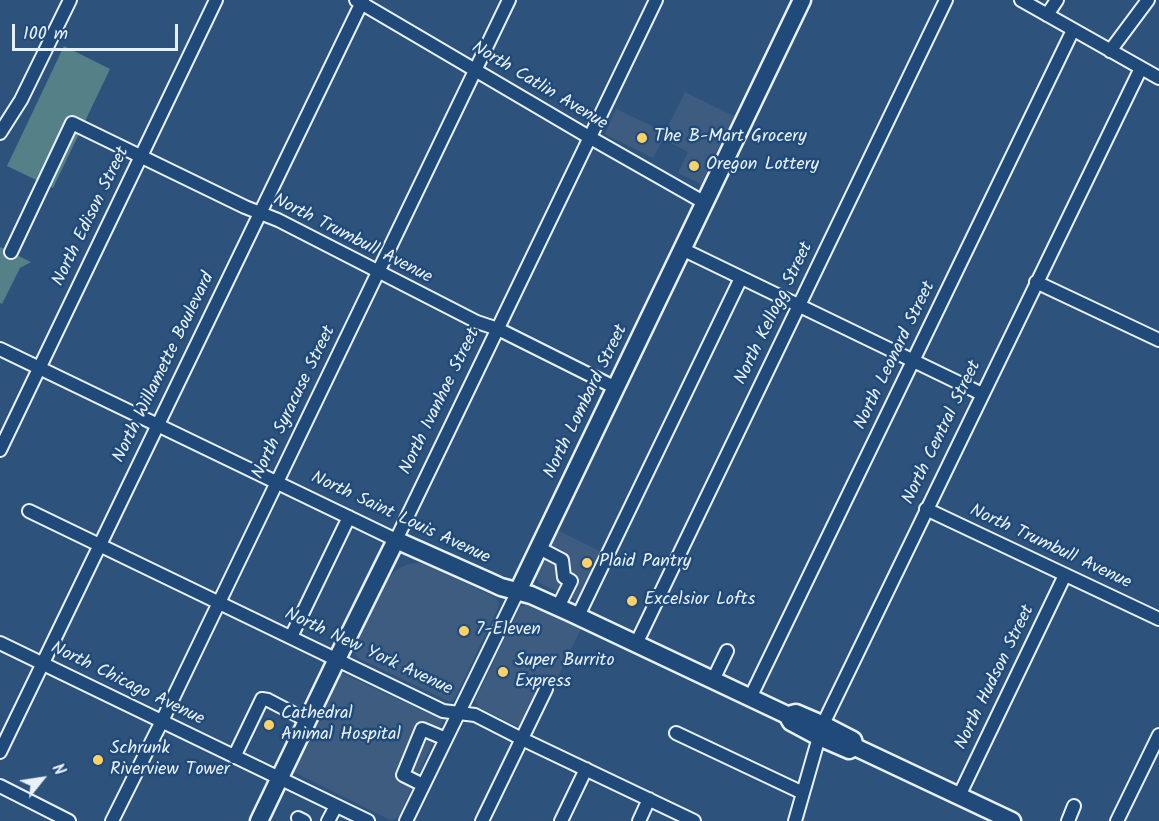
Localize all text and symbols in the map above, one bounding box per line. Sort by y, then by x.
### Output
scale bar [15,12,182,50]
text: 100 m [23,20,68,49]
street label: North Catlin Avenue [467,38,611,136]
place label: The B-Mart Grocery [654,127,807,149]
marker: The B-Mart Grocery [635,131,649,145]
street label: North Edison Street [49,144,135,290]
place label: Oregon Lottery [706,155,819,177]
marker: Oregon Lottery [687,159,701,173]
street label: North Trumbull Avenue [269,190,435,290]
street label: North Kellogg Street [731,239,819,389]
street label: North Willamette Boulevard [109,269,221,467]
street label: North Leonard Street [851,278,941,434]
street label: North Lombard Street [540,322,634,482]
street label: North Syracuse Street [249,323,341,483]
street label: North Ivanhoe Street [396,325,486,479]
street label: North Central Street [899,358,987,508]
street label: North Saint Louis Avenue [307,468,493,570]
street label: North Trumbull Avenue [966,501,1134,595]
place label: Plaid Pantry [599,552,691,574]
marker: Plaid Pantry [580,556,594,570]
place label: Excelsior Lofts [644,590,755,612]
marker: Excelsior Lofts [625,594,639,608]
street label: North Hudson Street [952,602,1040,754]
street label: North New York Avenue [281,605,455,701]
place label: 7-Eleven [476,620,541,642]
marker: 7-Eleven [457,624,471,638]
street label: North Chicago Avenue [47,638,207,732]
place label: Super Burrito Express [515,651,615,694]
marker: Super Burrito Express [496,665,510,679]
place label: Cathedral Animal Hospital [281,704,401,746]
marker: Cathedral Animal Hospital [262,718,276,732]
place label: Schrunk Riverview Tower [110,739,230,782]
north arrow [12,749,72,809]
marker: Schrunk Riverview Tower [91,753,105,767]
text: N [45,759,71,780]

